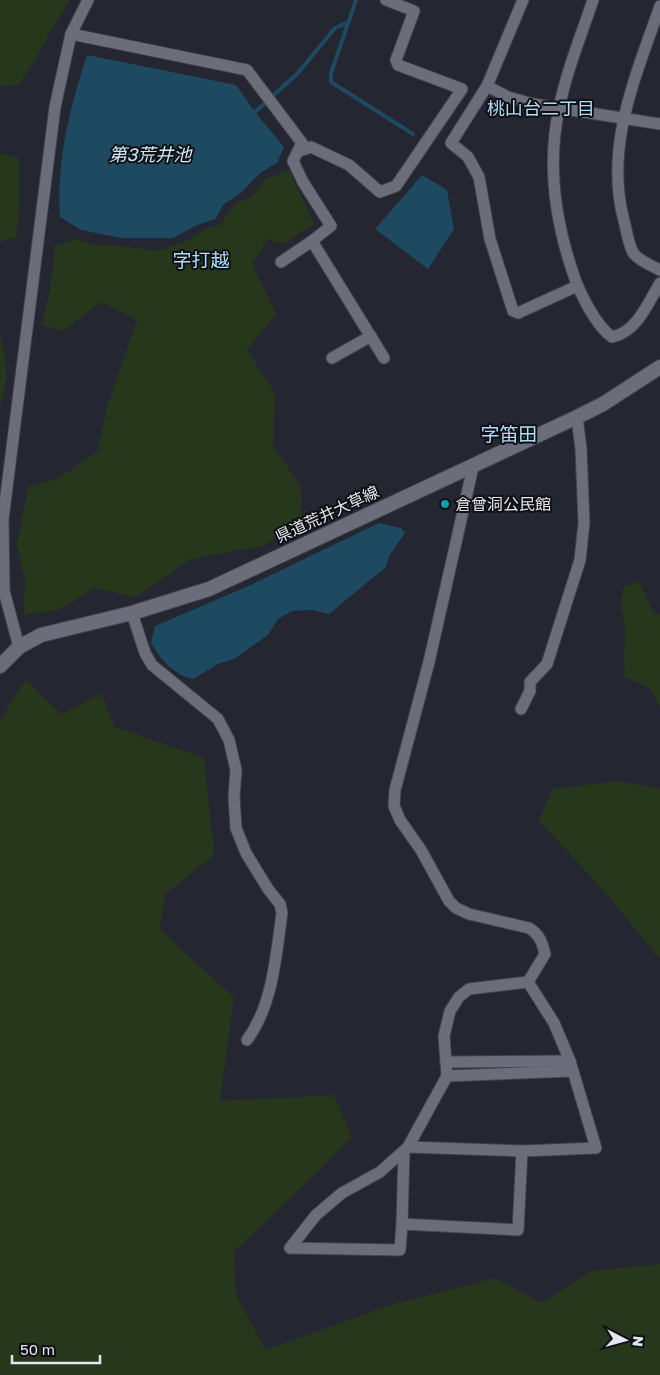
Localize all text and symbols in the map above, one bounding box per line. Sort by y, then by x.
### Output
district label: 桃山台二丁目 [487,97,595,119]
water label: 第3荒井池 [109,143,193,165]
district label: 字打越 [172,248,230,271]
district label: 字笛田 [480,422,538,445]
street label: 県道荒井大草線 [272,481,382,547]
place label: 倉曾洞公民館 [455,494,551,514]
marker: 倉曾洞公民館 [439,498,451,510]
north arrow [600,1315,650,1365]
scale bar [12,1332,100,1364]
text: N [629,1335,647,1348]
text: 50 m [20,1340,55,1358]

